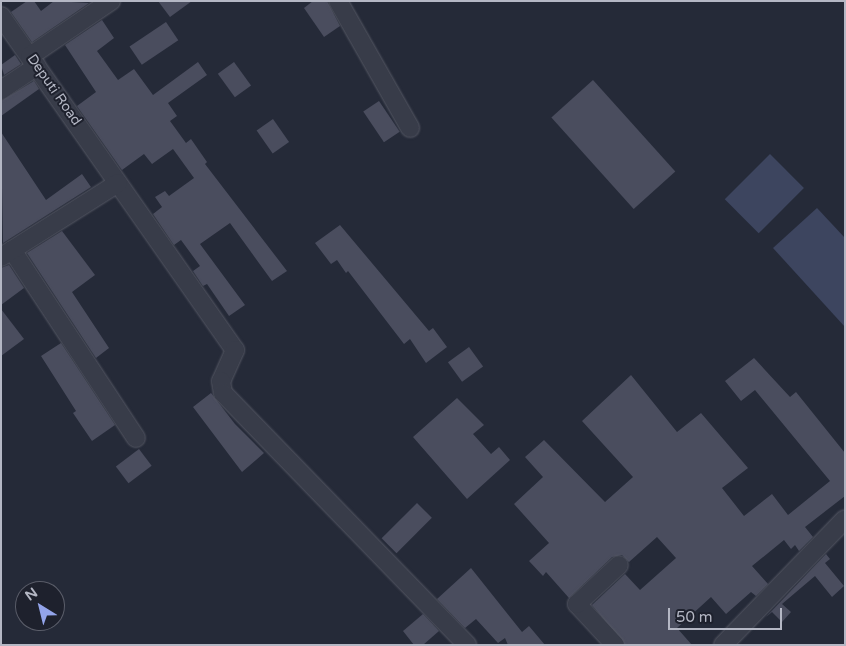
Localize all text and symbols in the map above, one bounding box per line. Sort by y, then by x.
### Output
street label: Deputi Road [23,51,85,129]
north arrow [15,581,65,631]
text: N [22,584,41,604]
scale bar [671,598,785,630]
text: 50 m [676,608,713,626]

